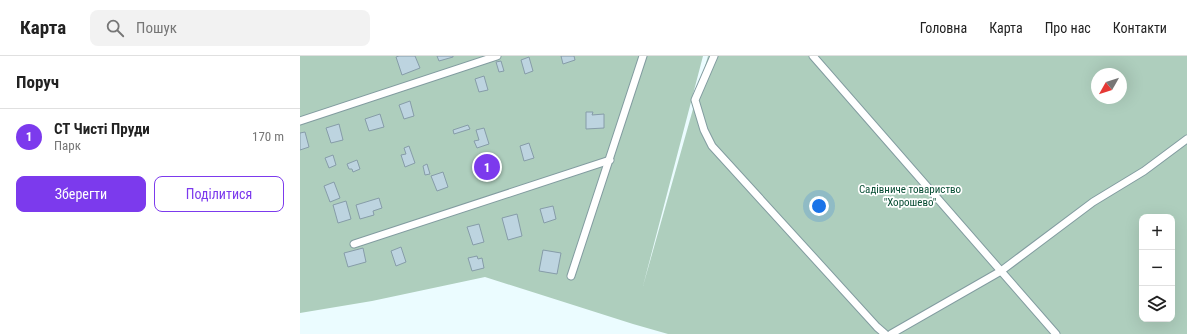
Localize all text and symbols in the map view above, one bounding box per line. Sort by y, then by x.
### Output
search box [90,10,370,46]
text: Карта [20,16,66,39]
icon: search [104,17,126,39]
text: Пошук [136,19,177,37]
text: Головна [920,20,967,36]
text: Карта [989,20,1023,36]
text: Про нас [1045,20,1091,36]
text: Контакти [1113,20,1167,36]
north arrow [1091,68,1127,104]
text: Поруч [16,72,59,92]
text: СТ Чисті Пруди [54,120,150,138]
text: 1 [26,129,32,144]
text: 170 m [252,129,284,144]
text: Парк [54,138,81,153]
pin: 1 [474,152,500,182]
button: Зберегти [16,176,146,212]
button: Поділитися [154,176,284,212]
park label: Садівниче товариство "Хорошево" [859,183,962,209]
your location [809,196,829,216]
map controls [1139,214,1175,322]
button: + [1139,214,1175,250]
button: − [1139,250,1175,286]
button: layers [1139,286,1175,322]

